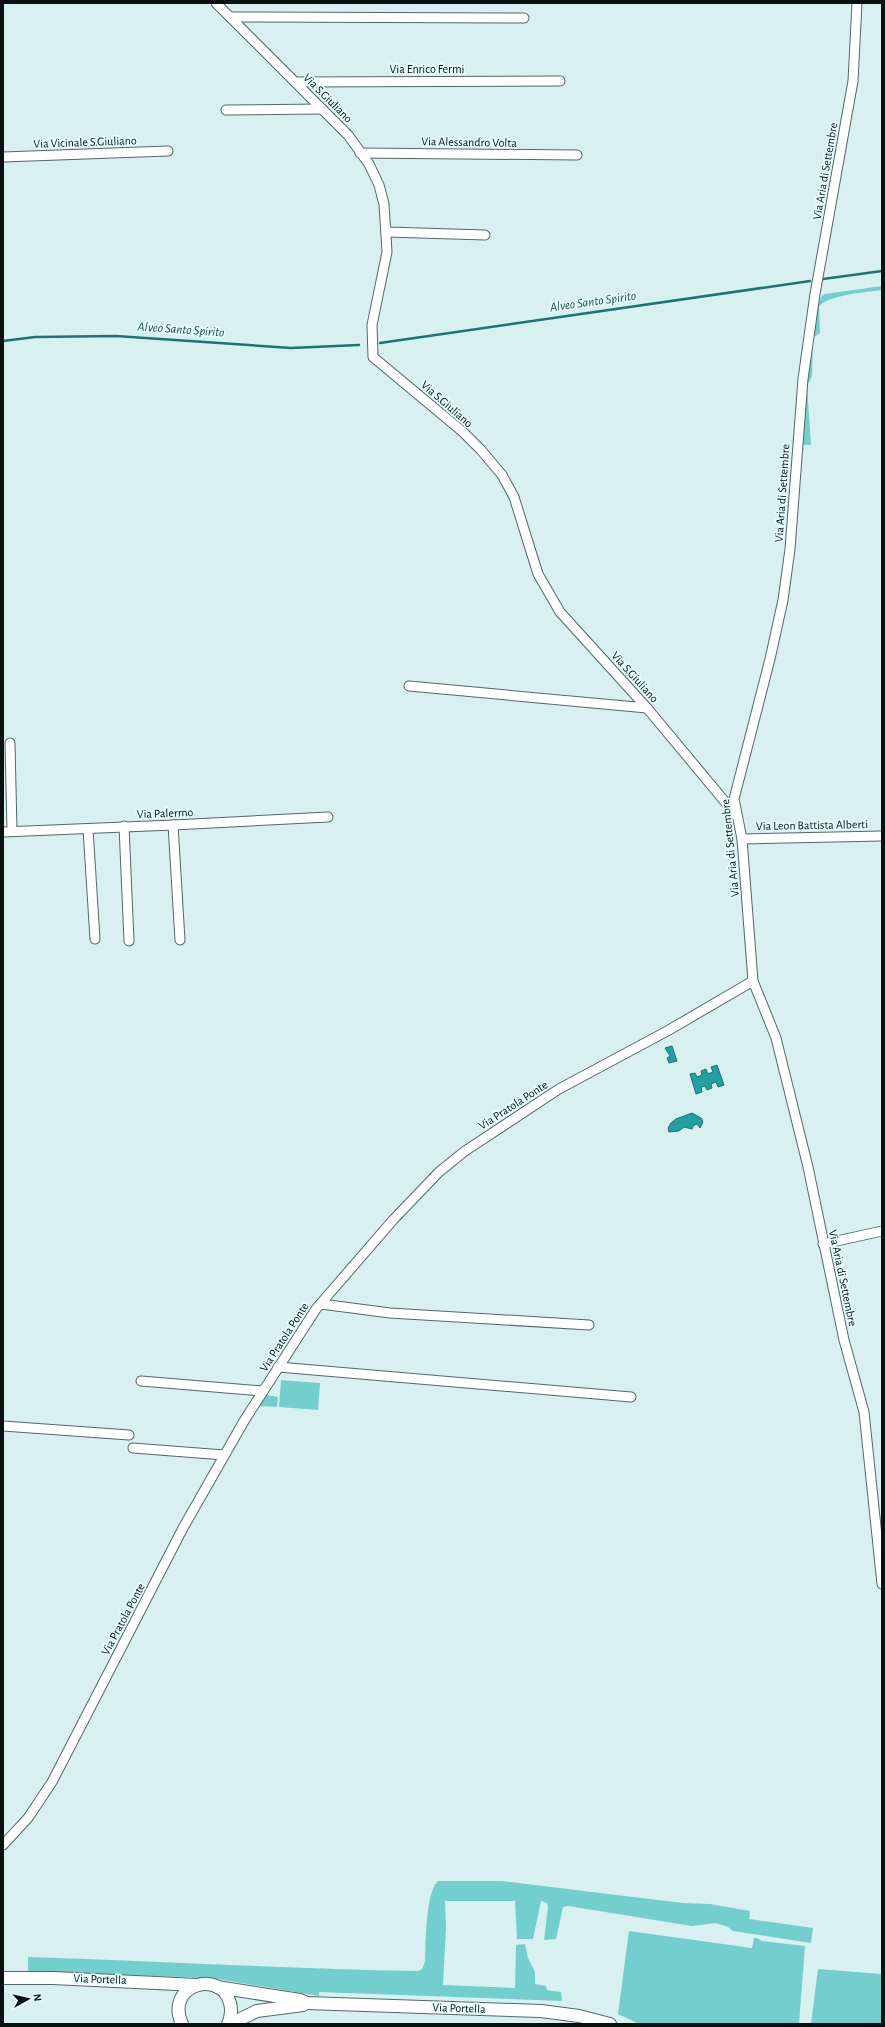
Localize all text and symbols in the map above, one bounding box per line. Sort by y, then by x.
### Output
street label: Via Enrico Fermi [390,63,464,75]
street label: Via S.Giuliano [301,71,355,125]
street label: Via Aria di Settembre [811,121,839,221]
street label: Via Vicinale S.Giuliano [33,134,137,150]
street label: Via Alessandro Volta [421,135,517,149]
water label: Alveo Santo Spirito [548,290,637,315]
water label: Alveo Santo Spirito [136,320,225,340]
street label: Via S.Giuliano [419,378,475,430]
street label: Via Aria di Settembre [773,443,791,543]
street label: Via S.Giuliano [609,649,661,705]
street label: Via Aria di Settembre [719,798,741,898]
street label: Via Palermo [137,806,194,820]
street label: Via Leon Battista Alberti [756,818,868,832]
street label: Via Pratola Ponte [476,1078,550,1132]
street label: Via Aria di Settembre [827,1229,859,1327]
street label: Via Pratola Ponte [257,1300,311,1374]
street label: Via Pratola Ponte [99,1581,147,1657]
street label: Via Portella [73,1972,127,1986]
north arrow [8,1979,48,2019]
text: N [31,1993,43,2002]
street label: Via Portella [432,2001,486,2015]

